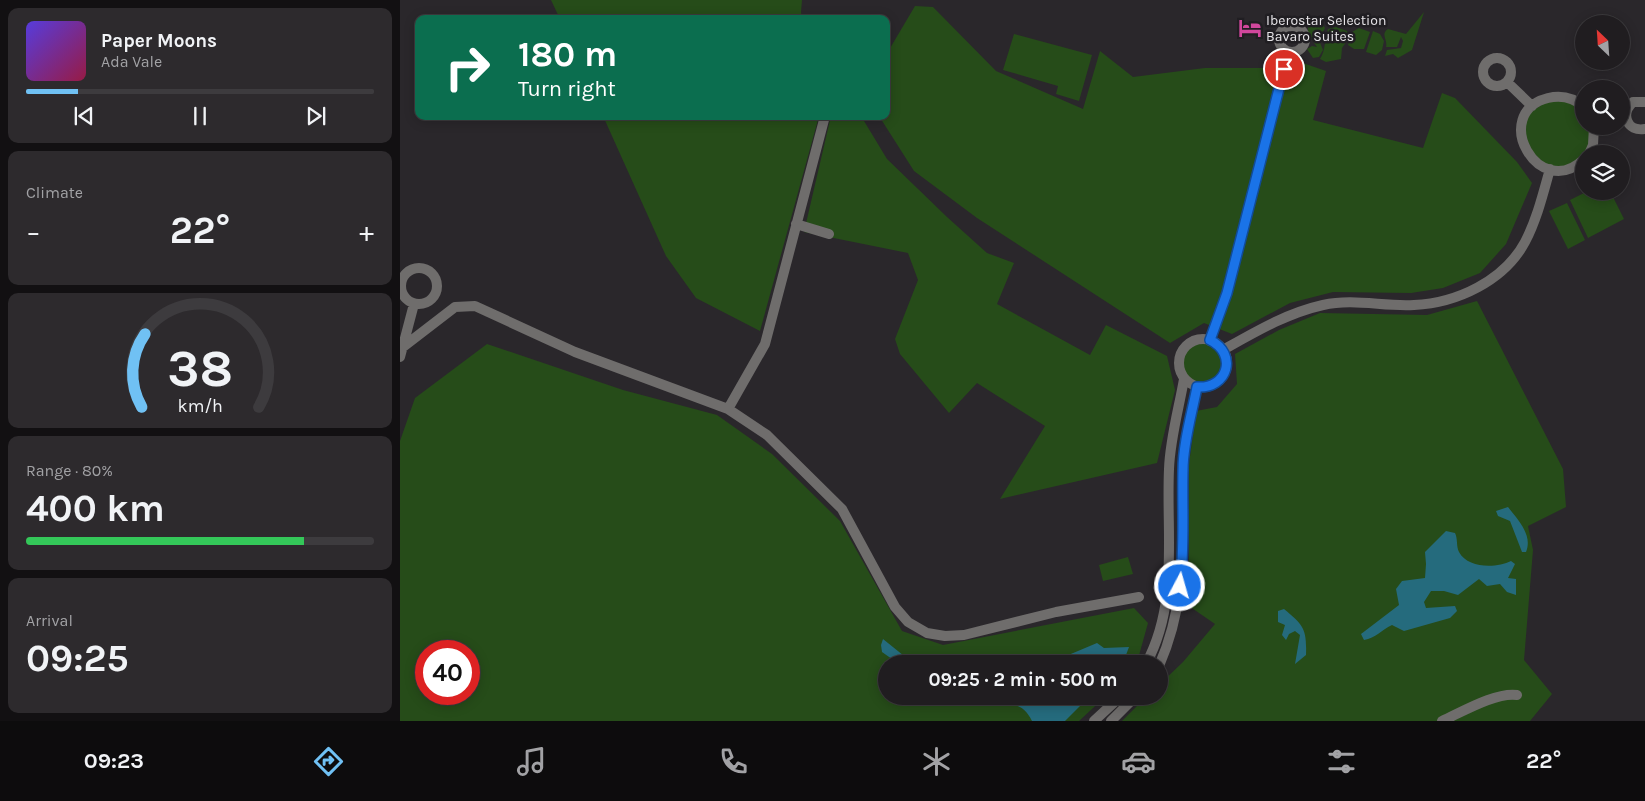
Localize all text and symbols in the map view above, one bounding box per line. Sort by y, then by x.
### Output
place label: Iberostar Selection Bavaro Suites [1266,12,1386,45]
hotel icon: Iberostar Selection Bavaro Suites [1237,15,1263,41]
north arrow [1575,15,1630,70]
map controls [1575,15,1630,200]
text: Paper Moons [101,30,217,52]
text: 180 m [518,34,617,75]
icon: right [435,35,500,100]
pin [1263,48,1305,90]
text: Ada Vale [101,52,162,71]
icon: arrive [1270,55,1298,83]
text: Turn right [518,76,616,102]
button: search [1575,80,1630,135]
icon: previous [70,102,98,130]
icon: pause [186,102,214,130]
icon: next [302,102,330,130]
button: layers [1575,145,1630,200]
text: Climate [26,183,83,202]
text: 22° [170,208,230,253]
text: − [26,215,41,248]
text: + [359,215,374,248]
text: 38 [167,338,233,399]
text: km/h [177,396,223,417]
text: Range · 80% [26,461,113,480]
text: 400 km [26,486,165,531]
position arrow [1153,559,1205,611]
text: Arrival [26,611,73,630]
text: 09:25 [26,636,129,681]
speed limit sign: 40 [415,640,480,705]
text: 09:25 · 2 min · 500 m [928,669,1118,691]
icon: directions [311,744,346,779]
icon: music [514,744,549,779]
icon: phone [716,744,751,779]
icon: climate [919,744,954,779]
icon: car [1121,744,1156,779]
icon: filters [1324,744,1359,779]
text: 09:23 [84,748,144,774]
text: 22° [1526,748,1561,774]

